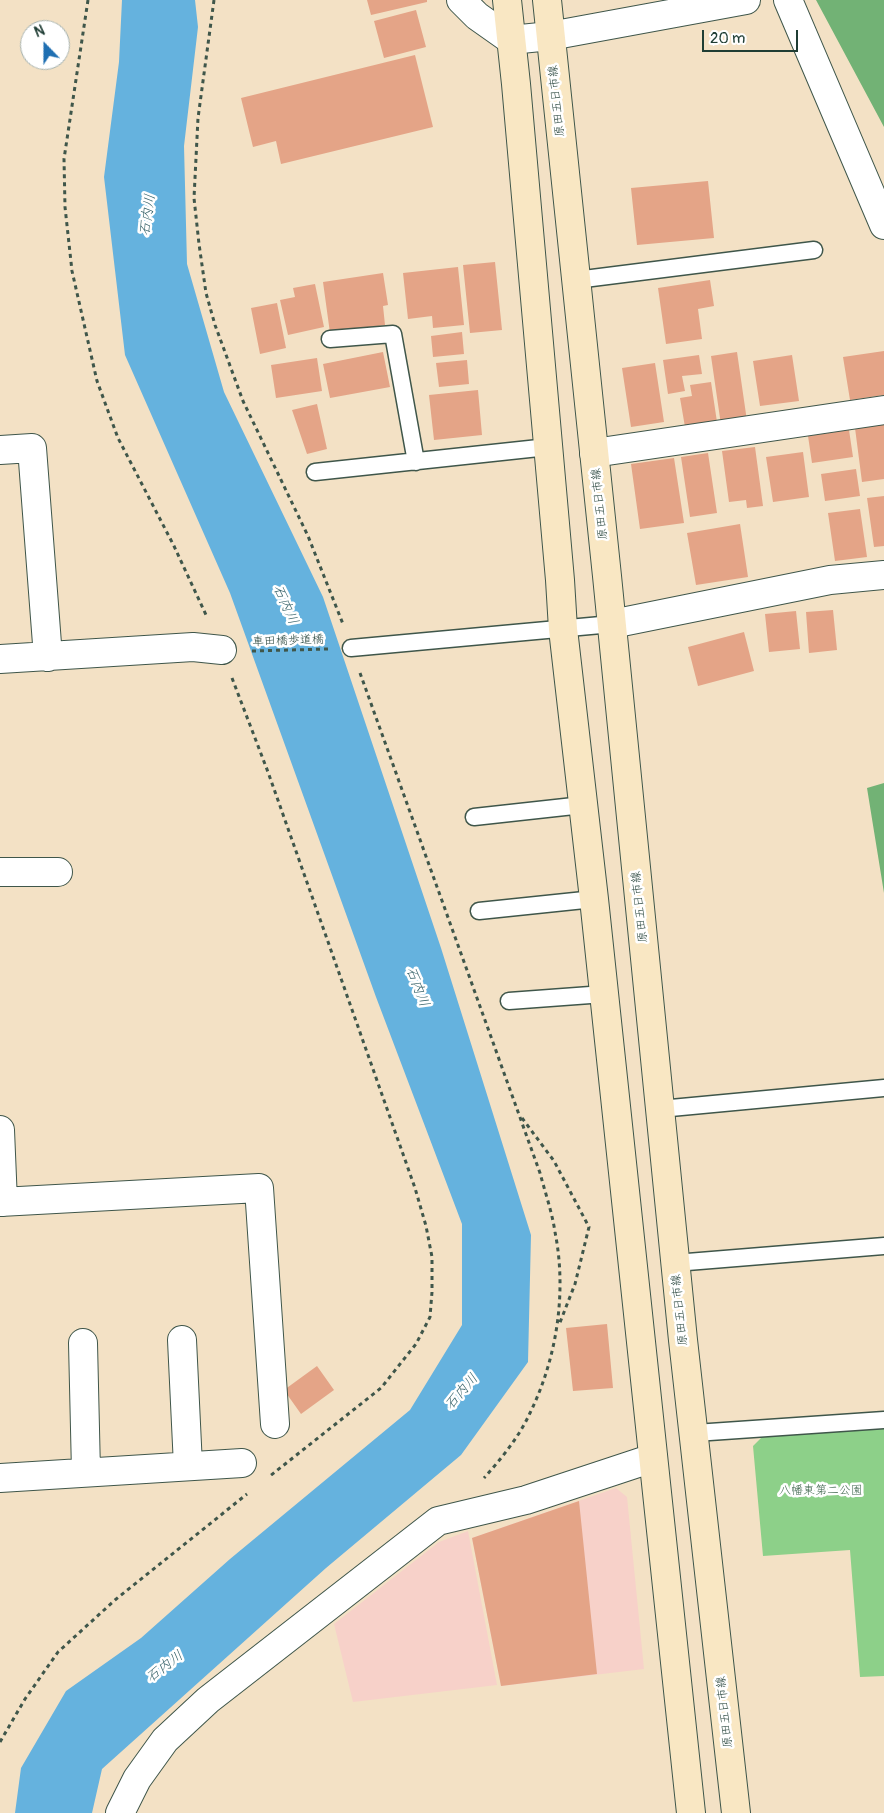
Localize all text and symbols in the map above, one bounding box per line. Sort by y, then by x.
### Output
north arrow [20,20,70,70]
scale bar [704,20,800,52]
text: N [32,22,47,41]
text: 20 m [710,29,745,48]
street label: 原田五日市線 [546,64,568,138]
water label: 石内川 [137,193,159,237]
street label: 原田五日市線 [589,467,611,541]
water label: 石内川 [269,582,301,628]
street label: 車田橋歩道橋 [252,633,324,649]
street label: 原田五日市線 [629,870,651,944]
water label: 石内川 [402,964,432,1010]
street label: 原田五日市線 [669,1273,691,1347]
water label: 石内川 [442,1371,482,1413]
park label: 八幡東第二公園 [779,1484,863,1498]
water label: 石内川 [143,1648,187,1686]
street label: 原田五日市線 [714,1675,736,1749]

